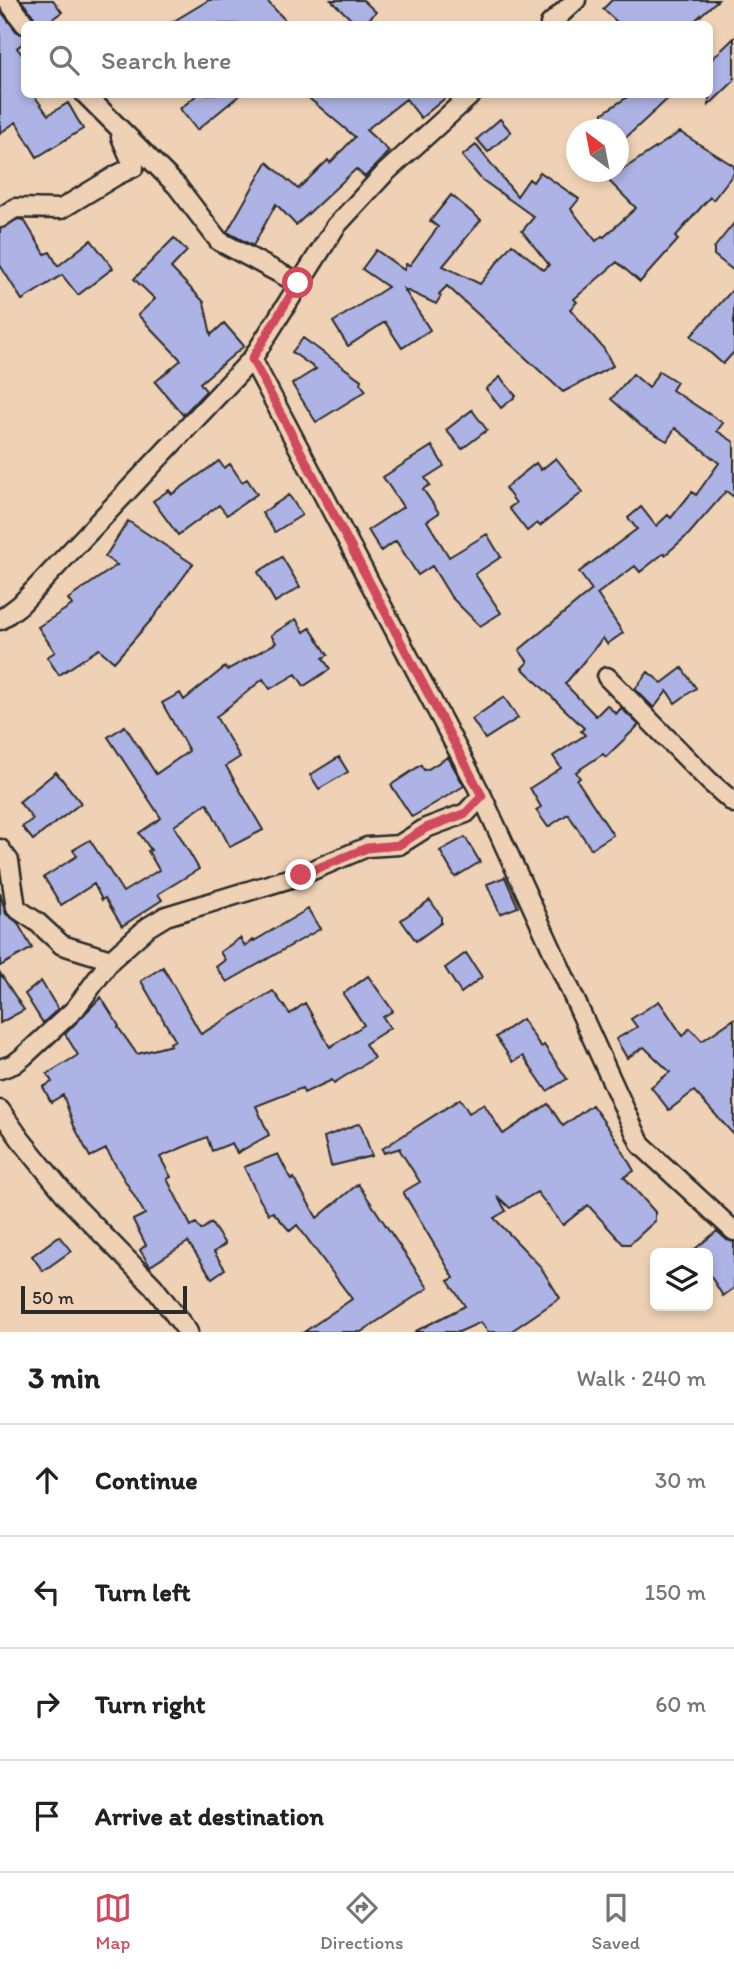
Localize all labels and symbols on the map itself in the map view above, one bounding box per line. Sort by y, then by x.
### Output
north arrow [566,119,629,182]
route start [282,267,313,298]
route end [285,859,316,890]
scale bar [21,1283,187,1315]

